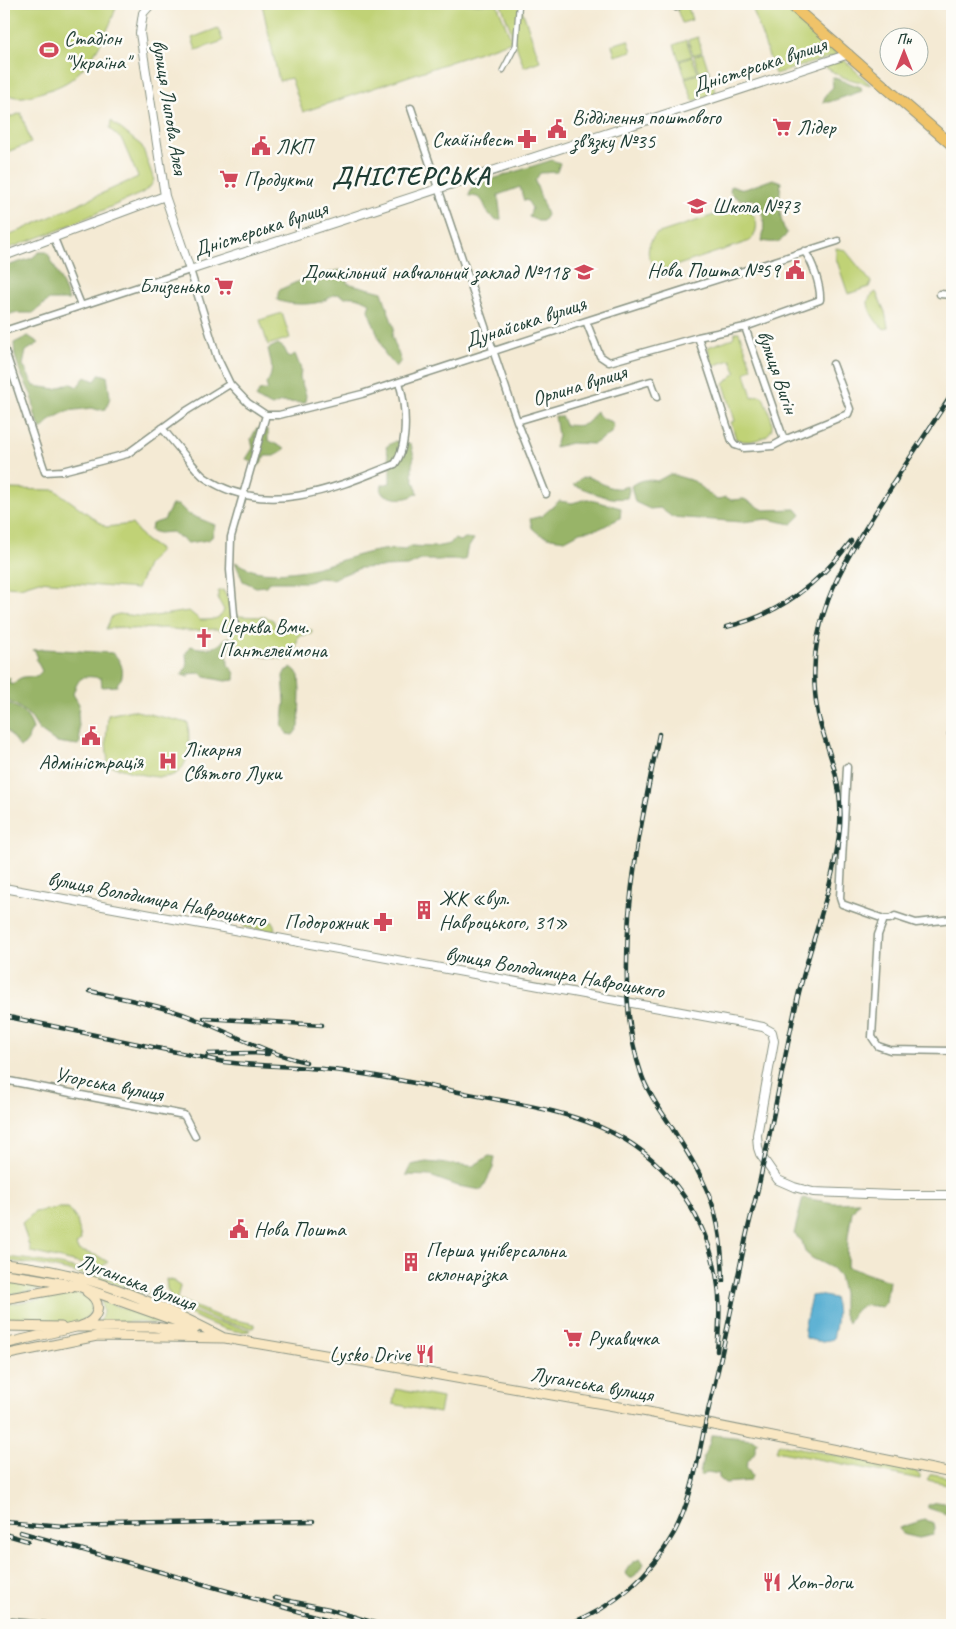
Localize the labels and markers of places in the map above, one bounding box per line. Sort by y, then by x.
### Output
place label: Стадіон "Україна" [64,25,134,75]
sports icon: Стадіон "Україна" [38,39,60,61]
place label: Відділення поштового зв’язку №35 [569,104,723,155]
place label: Лідер [797,114,837,140]
supermarket icon: Лідер [771,116,793,138]
public building icon: Відділення поштового зв’язку №35 [546,118,568,140]
place label: Скайінвест [432,126,513,152]
pharmacy icon: Скайінвест [516,128,538,150]
place label: ЛКП [276,133,316,159]
public building icon: ЛКП [250,135,272,157]
place label: Продукти [244,166,314,192]
supermarket icon: Продукти [218,168,240,190]
place label: Школа №73 [712,193,801,219]
school or university icon: Школа №73 [686,195,708,217]
place label: Нова Пошта №59 [647,257,782,283]
place label: Дошкільний навчальний заклад №118 [301,259,572,286]
public building icon: Нова Пошта №59 [784,259,806,281]
school or university icon: Дошкільний навчальний заклад №118 [573,261,595,283]
place label: Близенько [139,273,211,299]
supermarket icon: Близенько [213,275,235,297]
place label: Церква Вмч. Пантелеймона [219,613,328,663]
church icon: Церква Вмч. Пантелеймона [193,627,215,649]
public building icon: Адміністрація [80,725,102,747]
place label: Лікарня Святого Луки [183,736,284,786]
place label: Адміністрація [39,749,145,775]
hospital icon: Лікарня Святого Луки [157,750,179,772]
place label: ЖК «вул. Навроцького, 31» [439,885,568,935]
building icon: ЖК «вул. Навроцького, 31» [413,899,435,921]
place label: Подорожник [285,909,370,935]
pharmacy icon: Подорожник [372,911,394,933]
place label: Нова Пошта [254,1216,347,1242]
public building icon: Нова Пошта [228,1218,250,1240]
place label: Перша універсальна склонарізка [426,1237,568,1288]
building icon: Перша універсальна склонарізка [400,1251,422,1273]
place label: Рукавичка [588,1325,660,1351]
supermarket icon: Рукавичка [562,1327,584,1349]
place label: Lysko Drive [330,1341,411,1367]
restaurant icon: Lysko Drive [414,1343,436,1365]
place label: Хот-доги [787,1569,854,1595]
restaurant icon: Хот-доги [761,1571,783,1593]

